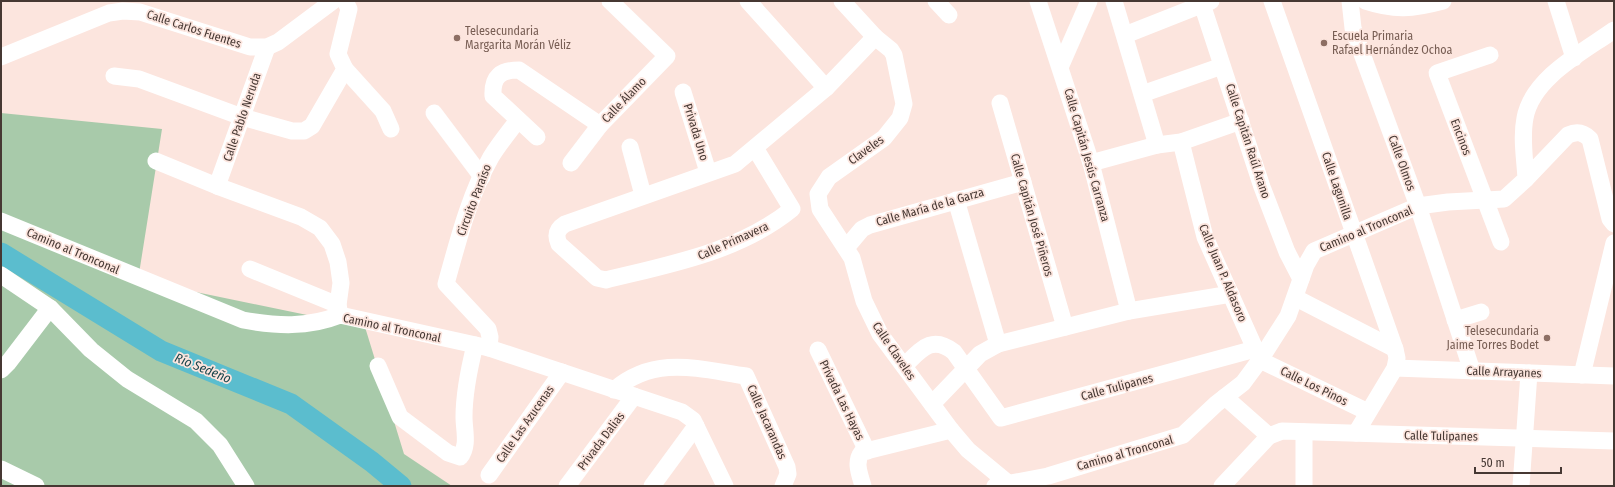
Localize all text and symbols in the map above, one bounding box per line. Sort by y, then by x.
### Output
street label: Calle Carlos Fuentes [145,7,243,51]
place label: Telesecundaria Margarita Morán Véliz [465,24,571,52]
place label: Escuela Primaria Rafael Hernández Ochoa [1332,29,1452,57]
marker: Telesecundaria Margarita Morán Véliz [452,33,462,43]
marker: Escuela Primaria Rafael Hernández Ochoa [1319,38,1329,48]
street label: Calle Pablo Neruda [220,71,264,163]
street label: Calle Álamo [598,74,649,126]
street label: Calle Capitán Raúl Arano [1223,82,1273,200]
street label: Calle Capitán Jesús Carranza [1061,87,1113,223]
street label: Privada Uno [681,102,711,162]
street label: Encinos [1448,117,1474,157]
street label: Claveles [846,133,886,167]
street label: Calle Olmos [1385,133,1419,193]
street label: Calle Lagunilla [1319,150,1355,222]
street label: Calle Capitán José Piñeros [1008,152,1056,278]
street label: Circuito Paraíso [454,162,494,238]
street label: Calle María de la Garza [875,185,986,229]
street label: Camino al Tronconal [1317,203,1415,255]
street label: Calle Primavera [696,219,771,263]
street label: Calle Juan P. Aldasoro [1196,222,1250,324]
street label: Camino al Tronconal [24,225,122,277]
street label: Camino al Tronconal [342,311,442,345]
street label: Calle Claveles [869,319,919,383]
place label: Telesecundaria Jaime Torres Bodet [1447,324,1539,352]
marker: Telesecundaria Jaime Torres Bodet [1542,333,1552,343]
water label: Río Sedeño [173,350,233,386]
street label: Privada Las Hayas [817,358,867,442]
street label: Calle Los Pinos [1278,364,1350,408]
street label: Calle Arrayanes [1466,364,1542,380]
street label: Calle Tulipanes [1080,371,1154,403]
street label: Calle Las Azucenas [493,383,557,465]
street label: Calle Jacarandas [744,383,790,461]
street label: Privada Dalias [575,409,627,473]
street label: Calle Tulipanes [1404,428,1478,444]
street label: Camino al Tronconal [1075,433,1175,473]
scale bar [1475,449,1561,475]
text: 50 m [1481,456,1505,470]

